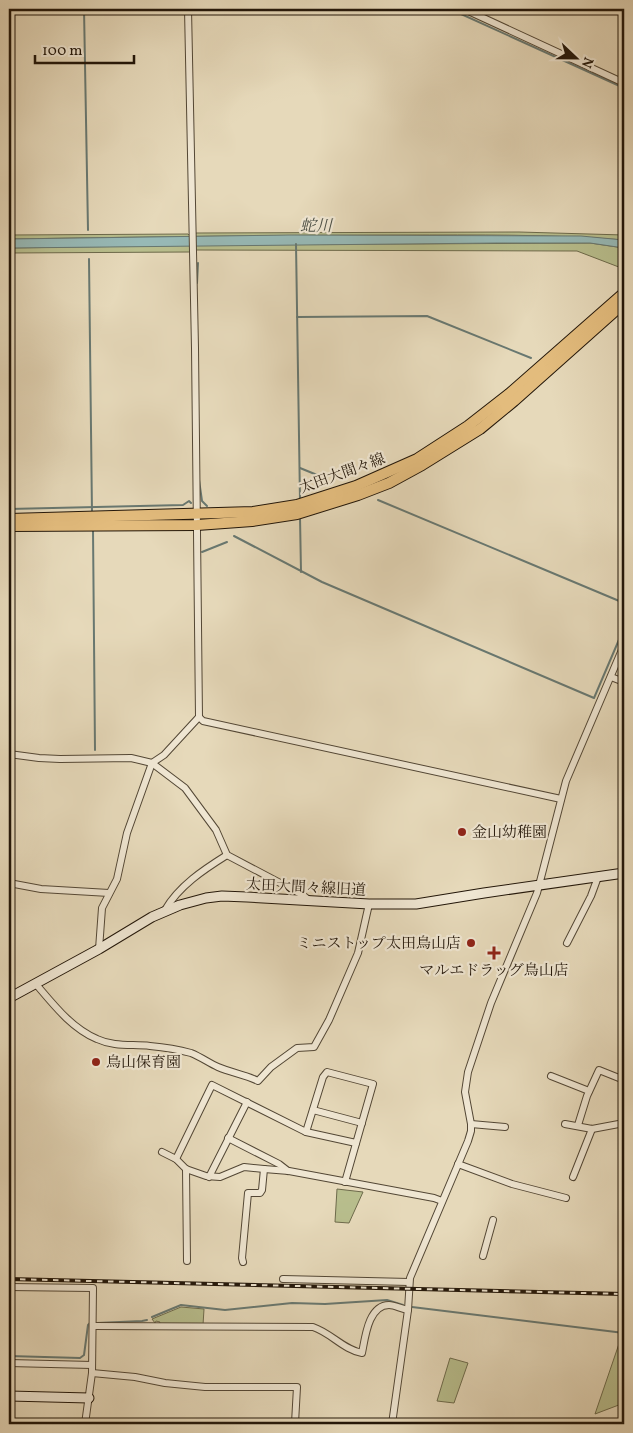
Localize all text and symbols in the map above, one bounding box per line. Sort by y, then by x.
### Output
scale bar [35,32,134,64]
north arrow [550,32,600,82]
text: 100 m [42,41,82,62]
text: N [576,54,597,71]
water label: 蛇川 [300,216,334,238]
street label: 太田大間々線 [297,449,388,500]
place label: 金山幼稚園 [472,823,547,844]
marker: 金山幼稚園 [456,826,468,838]
street label: 太田大間々線旧道 [245,875,366,902]
place label: ミニストップ太田鳥山店 [296,934,461,955]
marker: ミニストップ太田鳥山店 [465,937,477,949]
marker: マルエドラッグ鳥山店 [488,947,500,959]
place label: マルエドラッグ鳥山店 [419,961,569,982]
place label: 鳥山保育園 [106,1053,181,1074]
marker: 鳥山保育園 [90,1056,102,1068]

